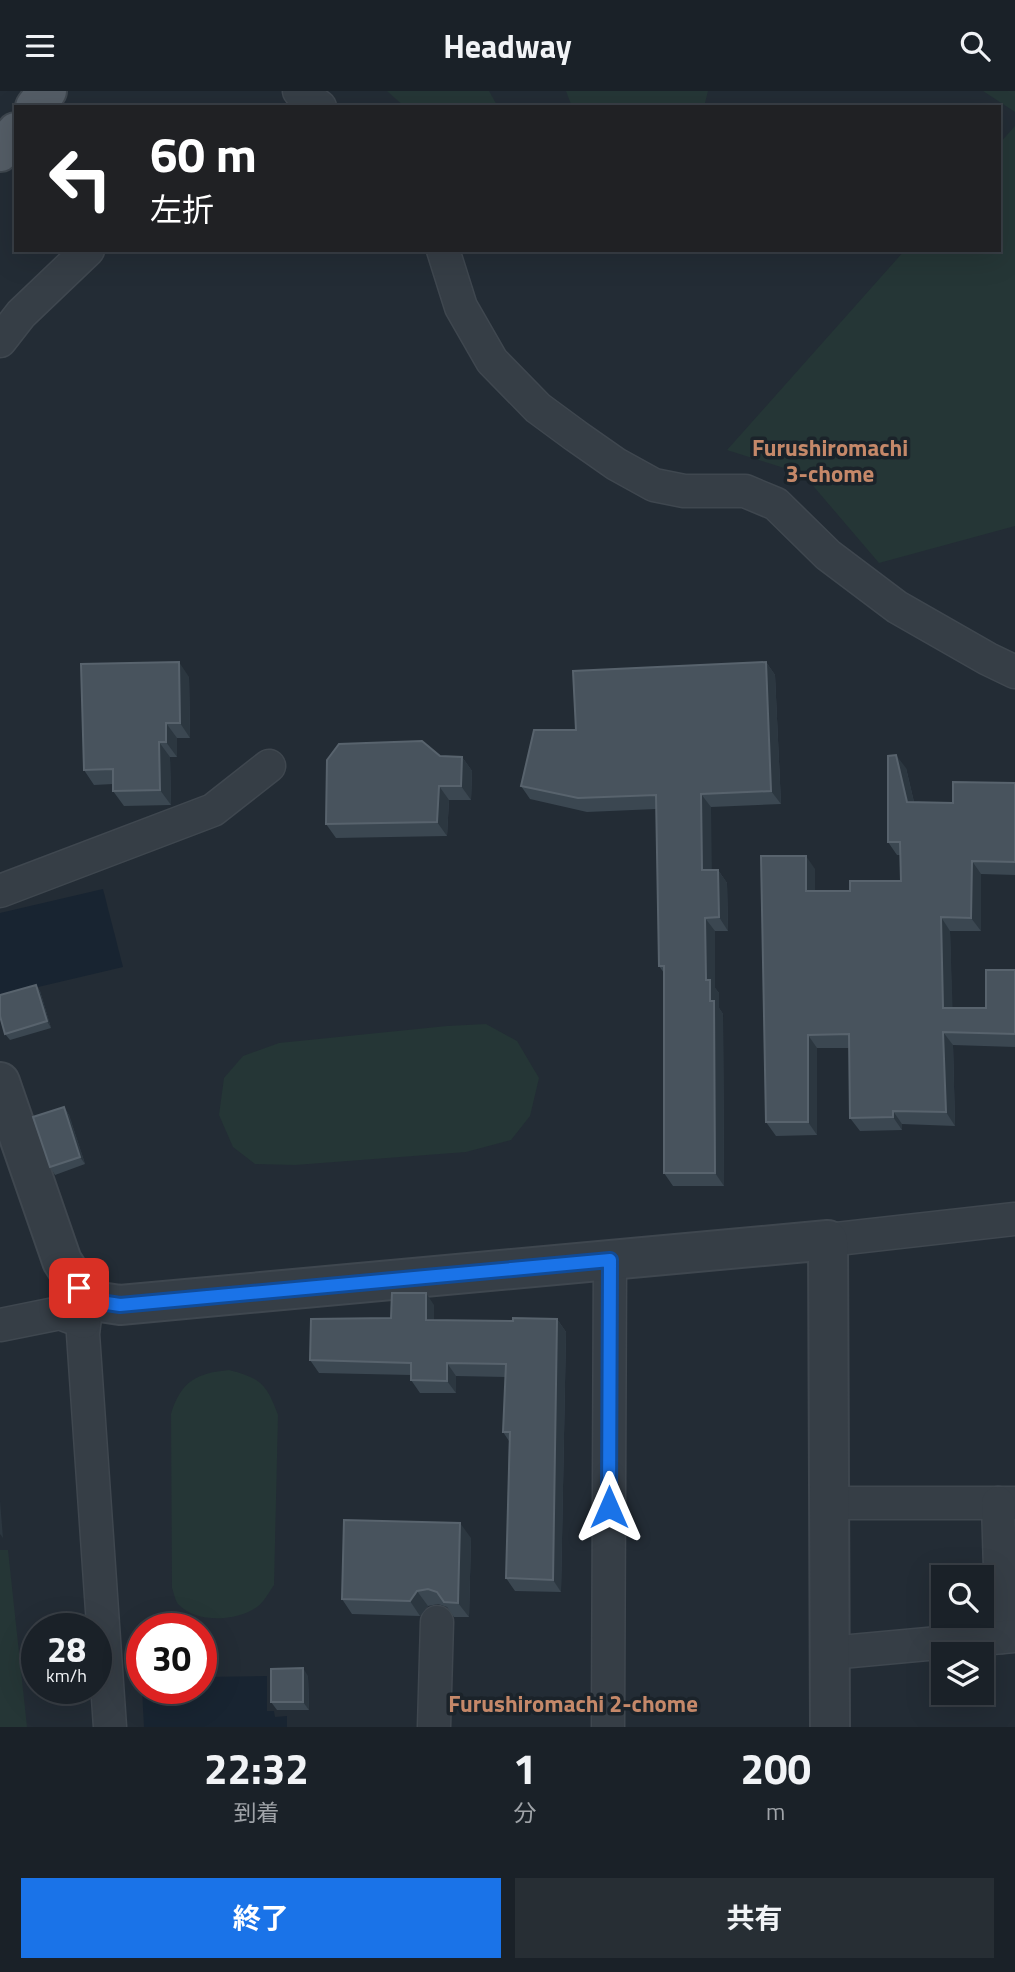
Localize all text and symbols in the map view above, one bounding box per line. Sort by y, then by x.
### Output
text: Headway [443,22,572,70]
icon: menu [21,27,59,65]
icon: search [956,27,994,65]
text: 60 m [150,116,257,191]
icon: left [35,133,126,224]
text: 左折 [150,185,214,233]
district label: Furushiromachi 3-chome [752,430,908,491]
pin [49,1258,109,1318]
icon: arrive [60,1269,98,1307]
position arrow [572,1470,646,1544]
map controls [931,1565,994,1705]
button: search [931,1565,994,1628]
speed limit sign: 30 [126,1613,217,1704]
text: 28 [47,1622,86,1676]
button: layers [931,1642,994,1705]
text: km/h [46,1662,87,1689]
district label: Furushiromachi 2-chome [448,1686,698,1721]
text: 22:32 [204,1736,309,1800]
text: 1 [513,1736,536,1800]
text: 200 [740,1736,811,1800]
text: m [766,1794,785,1829]
text: 到着 [233,1795,279,1830]
text: 分 [513,1795,536,1830]
button: 終了 [21,1878,501,1958]
button: 共有 [515,1878,994,1958]

